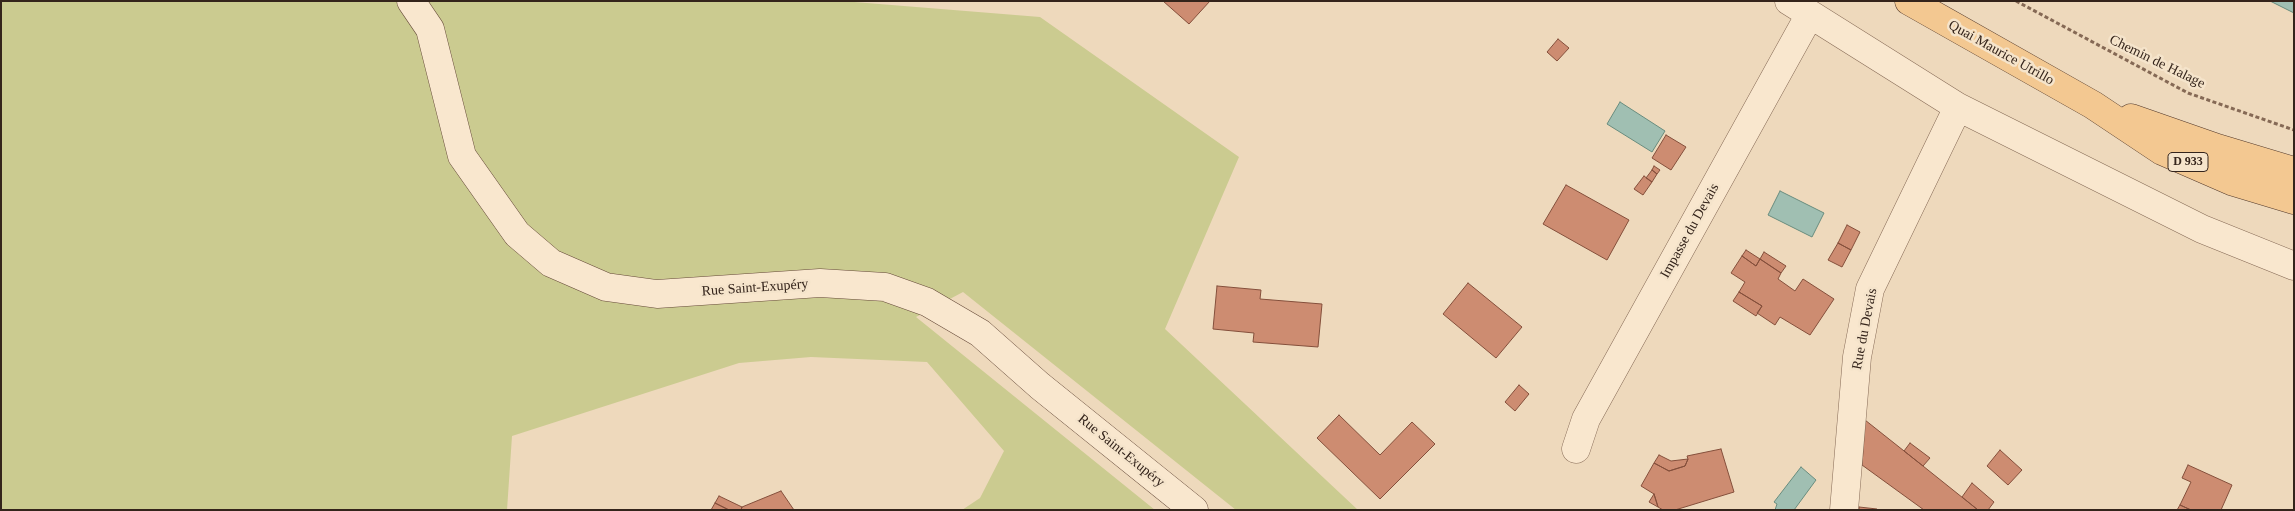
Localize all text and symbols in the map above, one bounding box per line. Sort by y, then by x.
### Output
street label: Quai Maurice Utrillo [1945,17,2057,89]
street label: Chemin de Halage [2106,32,2208,92]
road number: D 933 [2168,152,2208,172]
street label: Impasse du Devais [1657,181,1723,281]
street label: Rue Saint-Exupéry [701,276,809,300]
street label: Rue du Devais [1849,287,1881,371]
street label: Rue Saint-Exupéry [1074,411,1168,491]

